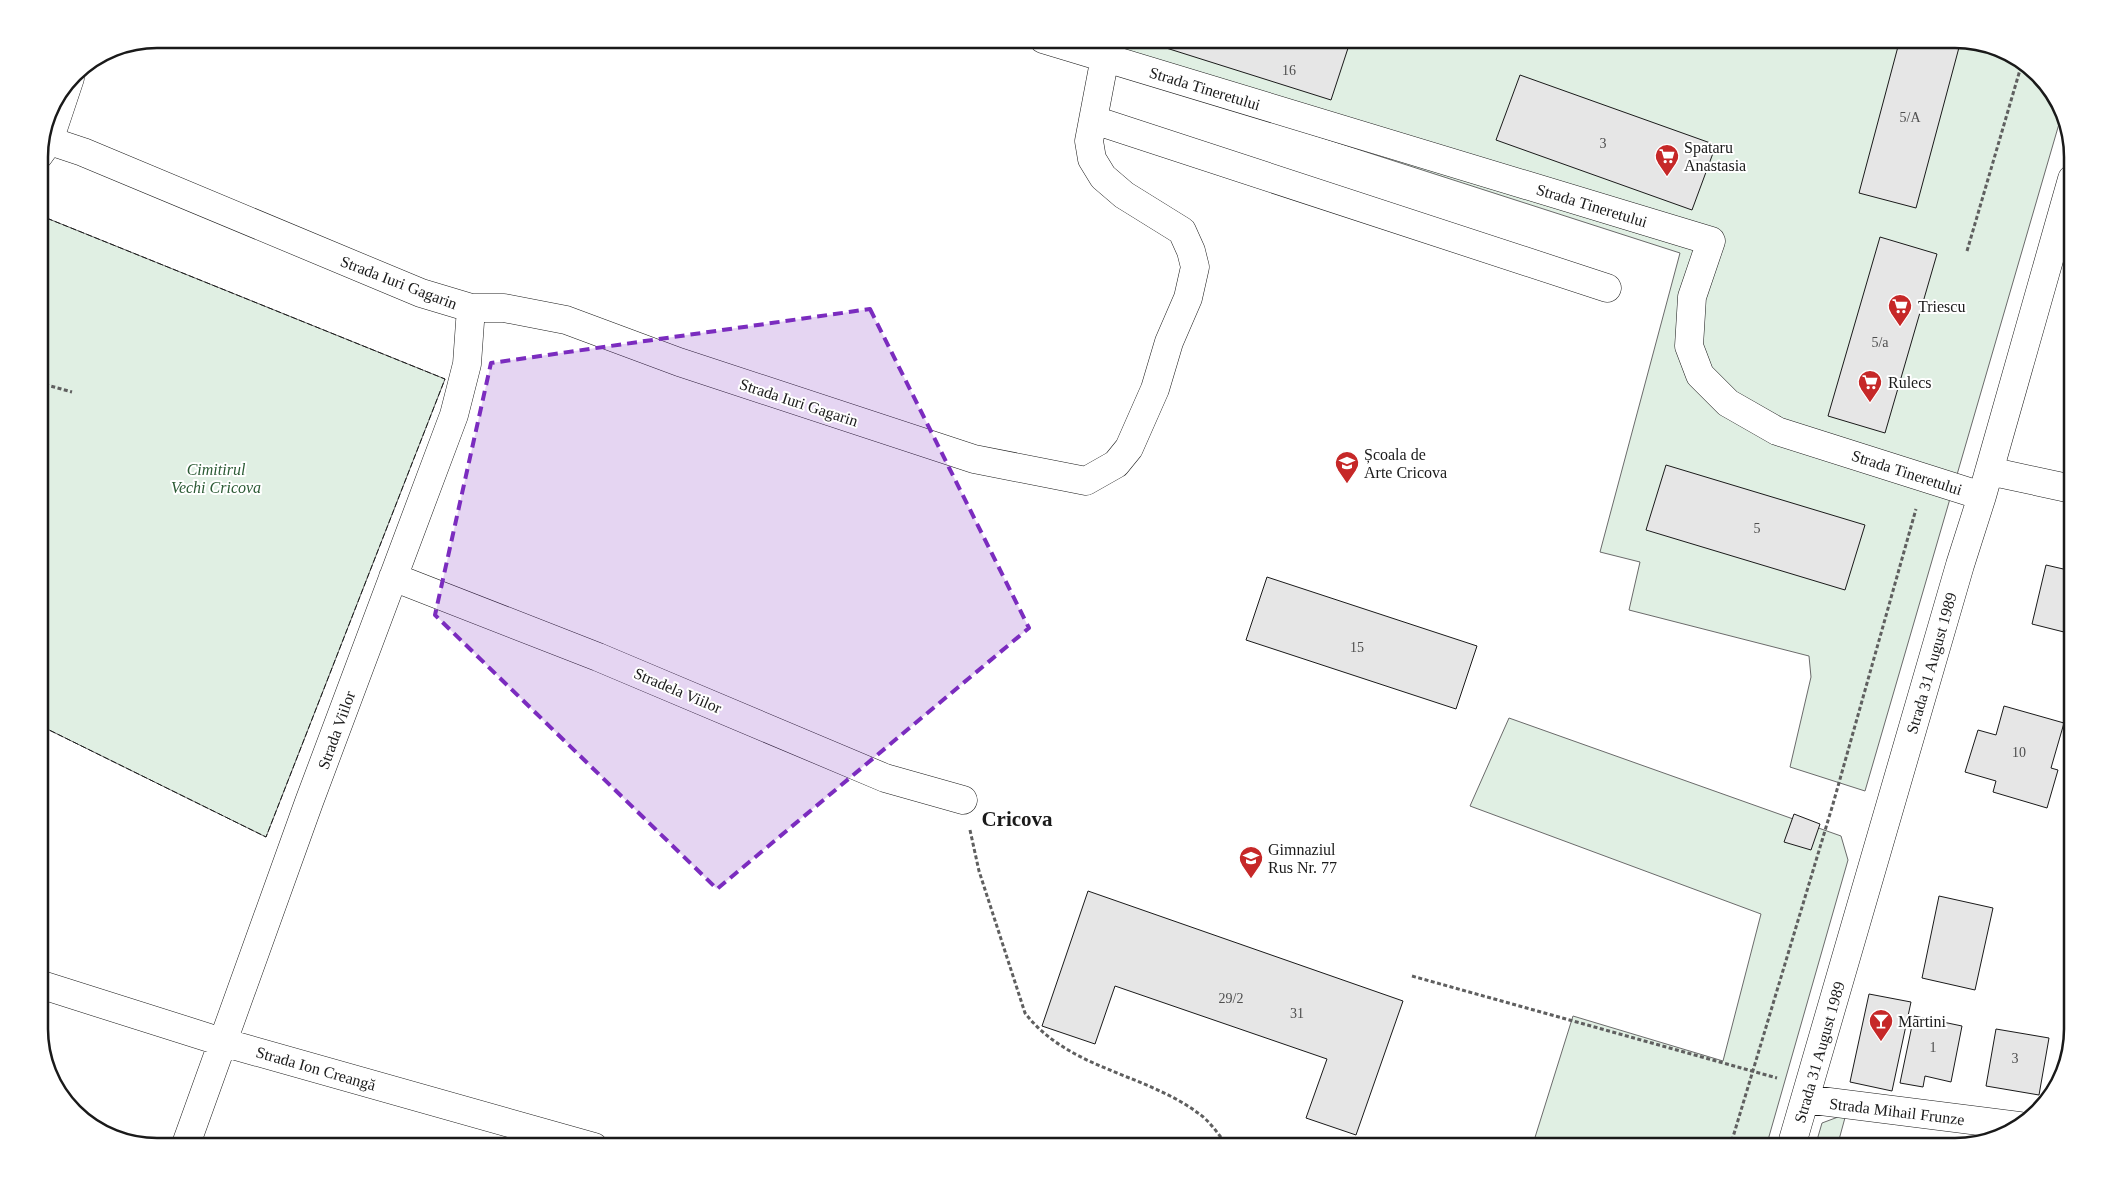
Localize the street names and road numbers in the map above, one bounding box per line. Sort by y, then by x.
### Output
street label: Strada Tineretului [1147,64,1263,114]
street label: Strada Tineretului [1534,181,1650,231]
street label: Strada Iuri Gagarin [338,252,460,313]
street label: Strada Iuri Gagarin [737,375,860,431]
street label: Strada Tineretului [1849,447,1965,499]
street label: Strada 31 August 1989 [1903,591,1961,736]
street label: Stradela Viilor [632,664,725,717]
street label: Strada Viilor [314,688,359,772]
street label: Strada 31 August 1989 [1791,980,1849,1125]
street label: Strada Ion Creangă [254,1043,378,1095]
street label: Strada Mihail Frunze [1828,1095,1965,1128]

